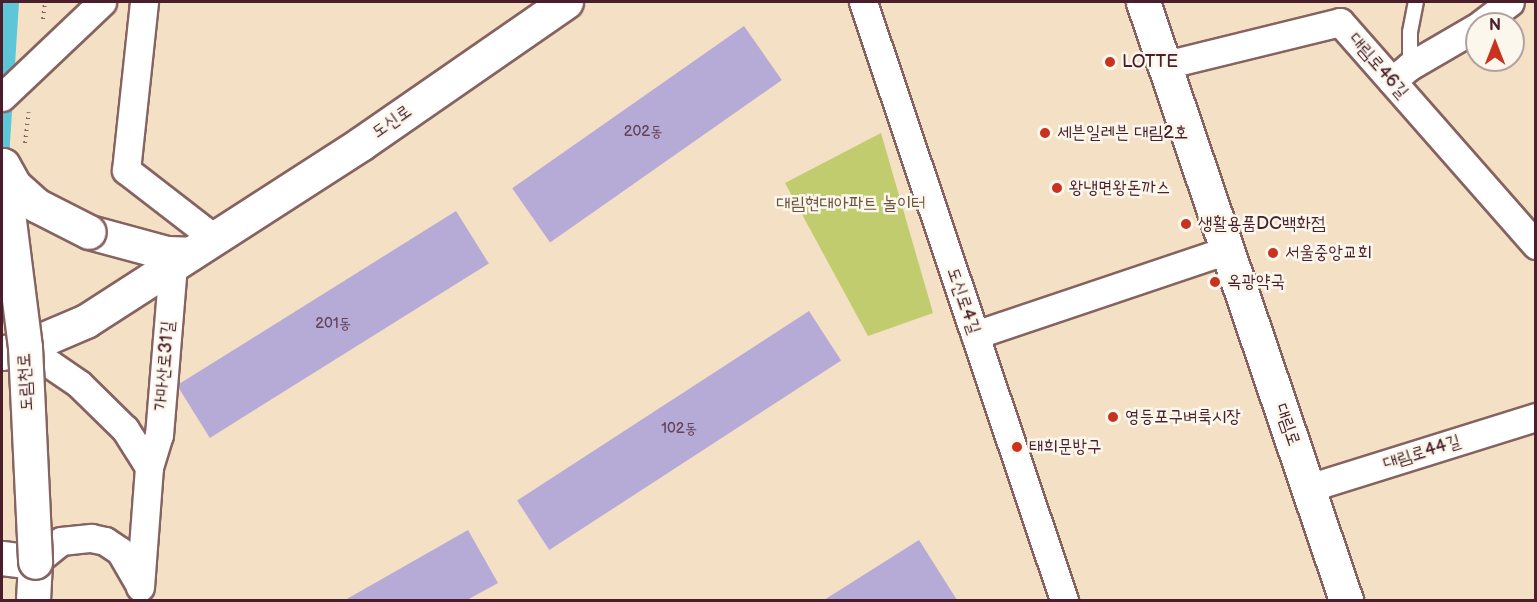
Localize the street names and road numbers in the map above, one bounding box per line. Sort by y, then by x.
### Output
street label: 대림로46길 [1344,29,1412,103]
street label: 도신로 [368,101,416,143]
street label: 도신로4길 [942,265,984,337]
street label: 가마산로31길 [150,320,180,412]
street label: 도림천로 [14,353,38,411]
street label: 대림로 [1270,401,1304,449]
street label: 대림로44길 [1381,431,1463,475]

